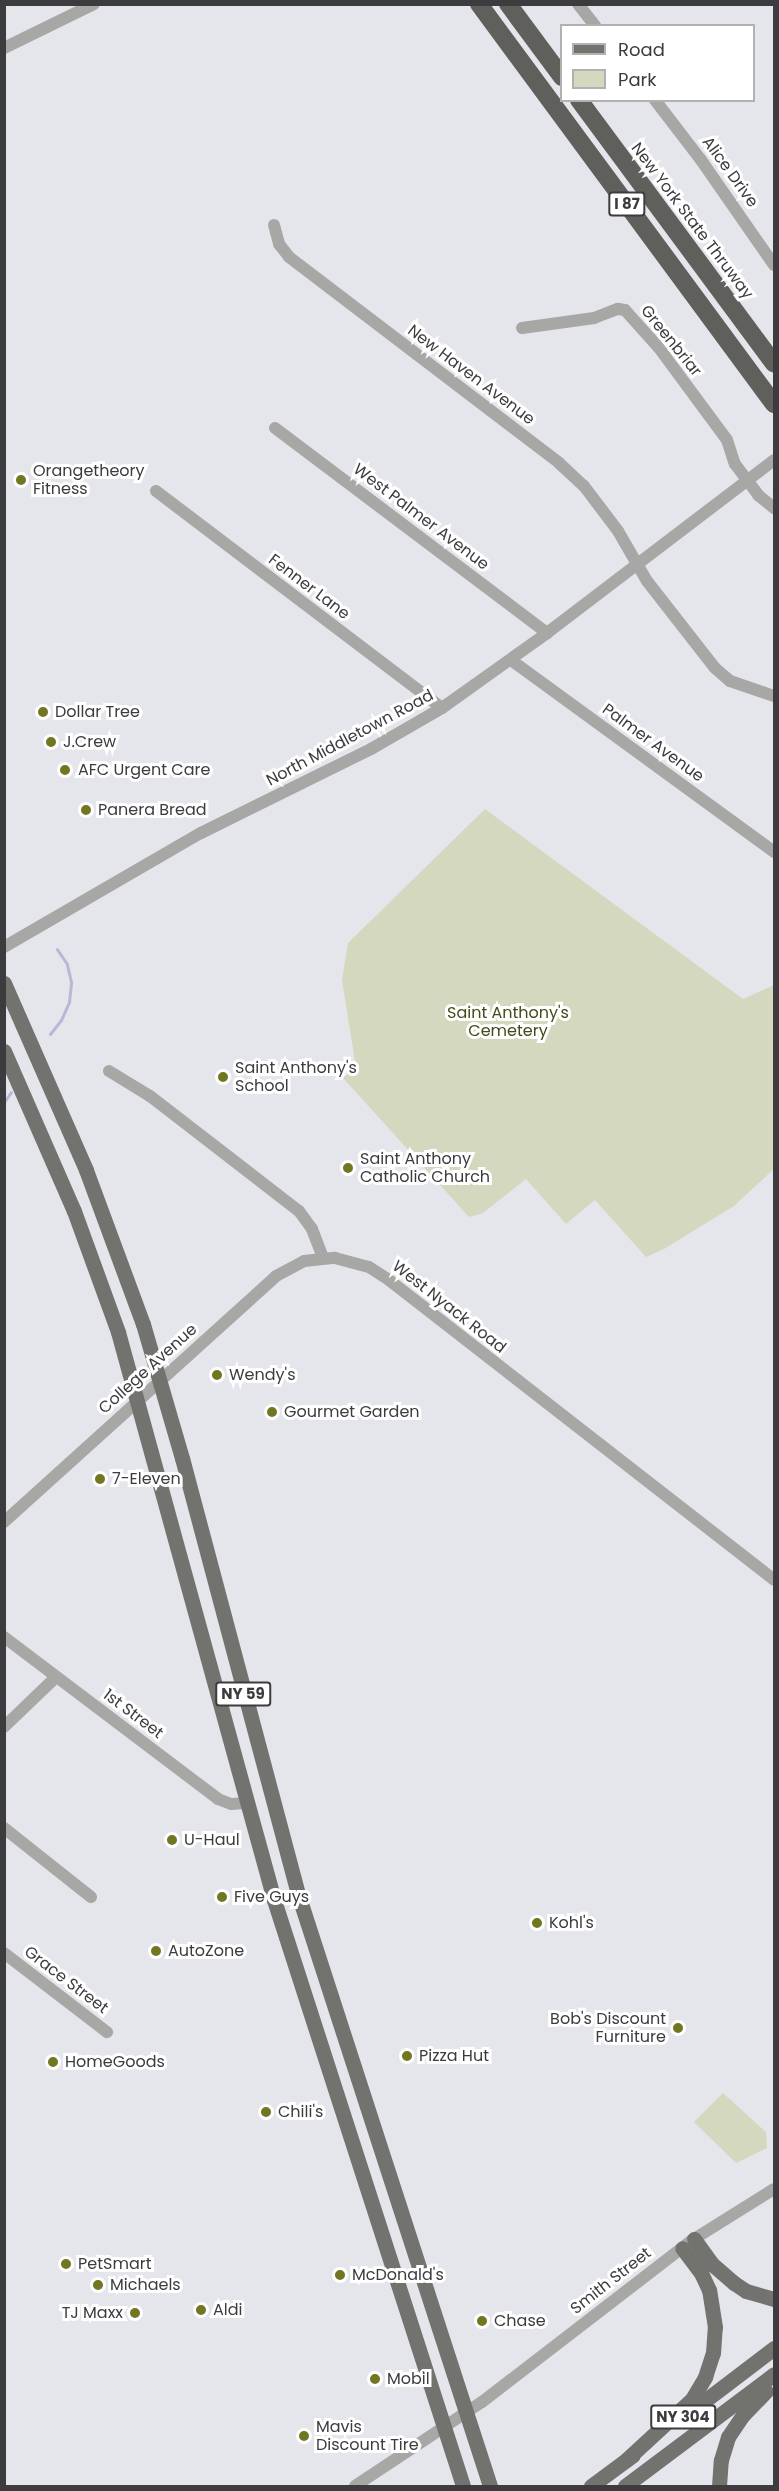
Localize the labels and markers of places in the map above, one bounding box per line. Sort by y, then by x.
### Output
place label: Orangetheory Fitness [33,461,145,499]
marker: Orangetheory Fitness [14,473,28,487]
place label: Dollar Tree [55,702,140,722]
marker: Dollar Tree [36,705,50,719]
place label: J.Crew [63,732,116,752]
marker: J.Crew [44,735,58,749]
place label: AFC Urgent Care [78,760,210,780]
marker: AFC Urgent Care [56,761,74,779]
place label: Panera Bread [98,800,207,820]
marker: Panera Bread [79,803,93,817]
place label: Saint Anthony's School [235,1058,357,1096]
marker: Saint Anthony's School [216,1070,230,1084]
place label: Saint Anthony Catholic Church [360,1149,490,1187]
marker: Saint Anthony Catholic Church [341,1161,355,1175]
place label: Wendy's [229,1365,295,1385]
marker: Wendy's [210,1368,224,1382]
place label: Gourmet Garden [284,1402,420,1422]
marker: Gourmet Garden [265,1405,279,1419]
place label: 7-Eleven [112,1469,181,1489]
marker: 7-Eleven [93,1472,107,1486]
place label: U-Haul [184,1830,240,1850]
marker: U-Haul [165,1833,179,1847]
place label: Five Guys [234,1887,309,1907]
marker: Five Guys [215,1890,229,1904]
place label: Kohl's [549,1913,594,1933]
marker: Kohl's [530,1916,544,1930]
place label: AutoZone [168,1941,244,1961]
marker: AutoZone [149,1944,163,1958]
place label: Bob's Discount Furniture [550,2009,666,2047]
marker: Bob's Discount Furniture [671,2021,685,2035]
place label: Pizza Hut [419,2046,489,2066]
marker: Pizza Hut [400,2049,414,2063]
place label: HomeGoods [65,2052,165,2072]
marker: HomeGoods [46,2055,60,2069]
place label: Chili's [278,2102,323,2122]
marker: Chili's [259,2105,273,2119]
place label: PetSmart [78,2254,151,2274]
marker: PetSmart [59,2257,73,2271]
place label: McDonald's [352,2265,444,2285]
marker: McDonald's [333,2268,347,2282]
place label: Michaels [110,2275,181,2295]
marker: Michaels [91,2278,105,2292]
place label: Aldi [213,2300,242,2320]
place label: TJ Maxx [62,2303,123,2323]
marker: Aldi [194,2303,208,2317]
marker: TJ Maxx [128,2306,142,2320]
place label: Chase [494,2311,546,2331]
marker: Chase [475,2314,489,2328]
place label: Mobil [387,2369,430,2389]
marker: Mobil [368,2372,382,2386]
place label: Mavis Discount Tire [316,2417,419,2455]
marker: Mavis Discount Tire [297,2429,311,2443]

